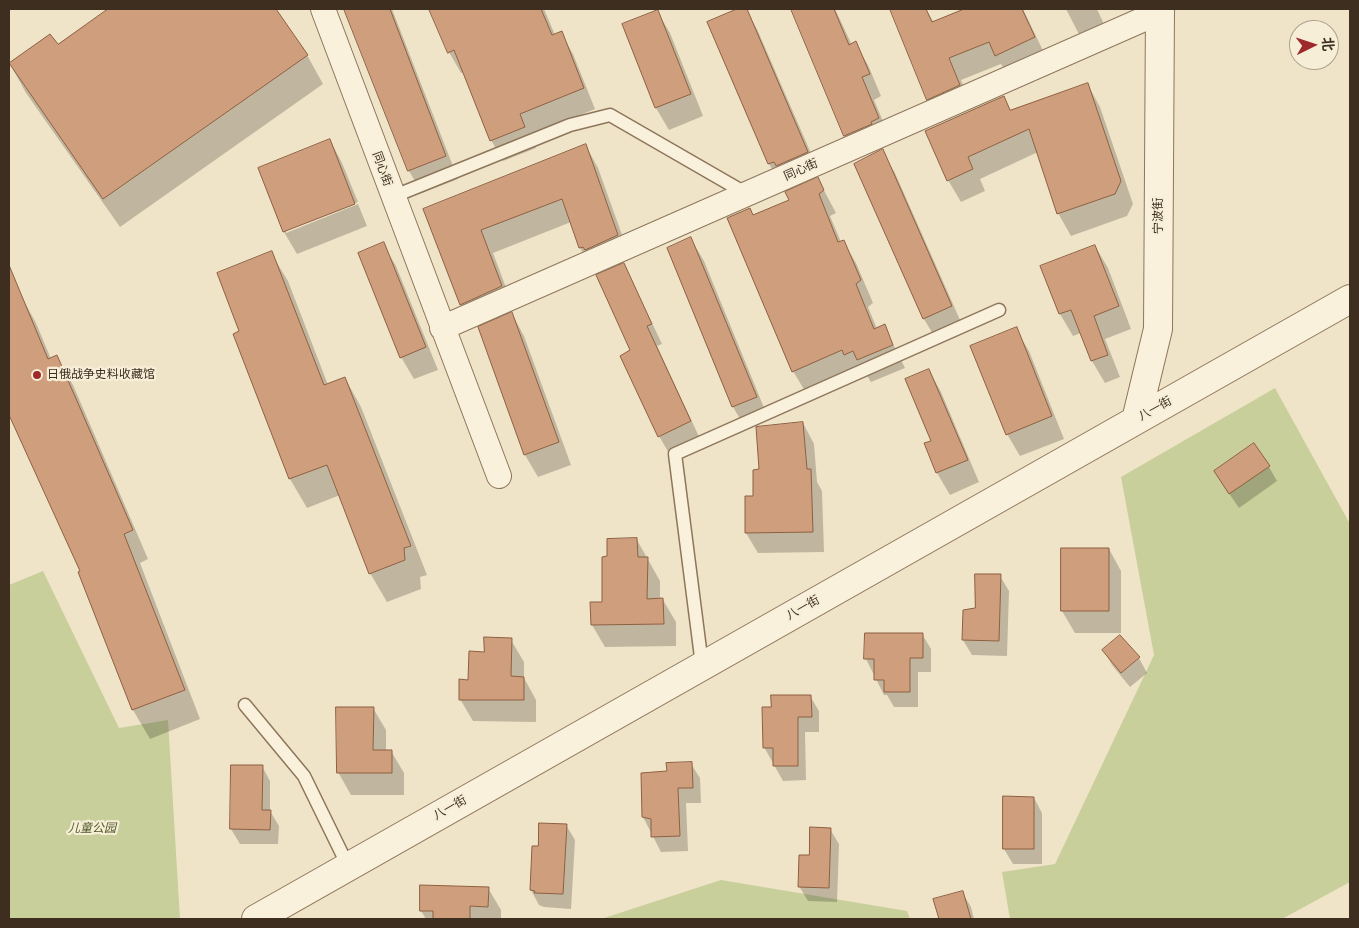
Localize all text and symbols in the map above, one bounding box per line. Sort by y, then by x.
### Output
north arrow [1289,20,1339,70]
text: 北 [1318,36,1338,52]
street label: 同心街 [369,150,395,188]
street label: 同心街 [782,156,820,184]
street label: 宁波街 [1152,198,1166,234]
place label: 日俄战争史料收藏馆 [47,368,155,382]
marker: 日俄战争史料收藏馆 [31,369,43,381]
street label: 八一街 [1136,394,1174,424]
street label: 八一街 [784,593,822,623]
street label: 八一街 [431,793,469,823]
park label: 儿童公园 [68,822,116,836]

